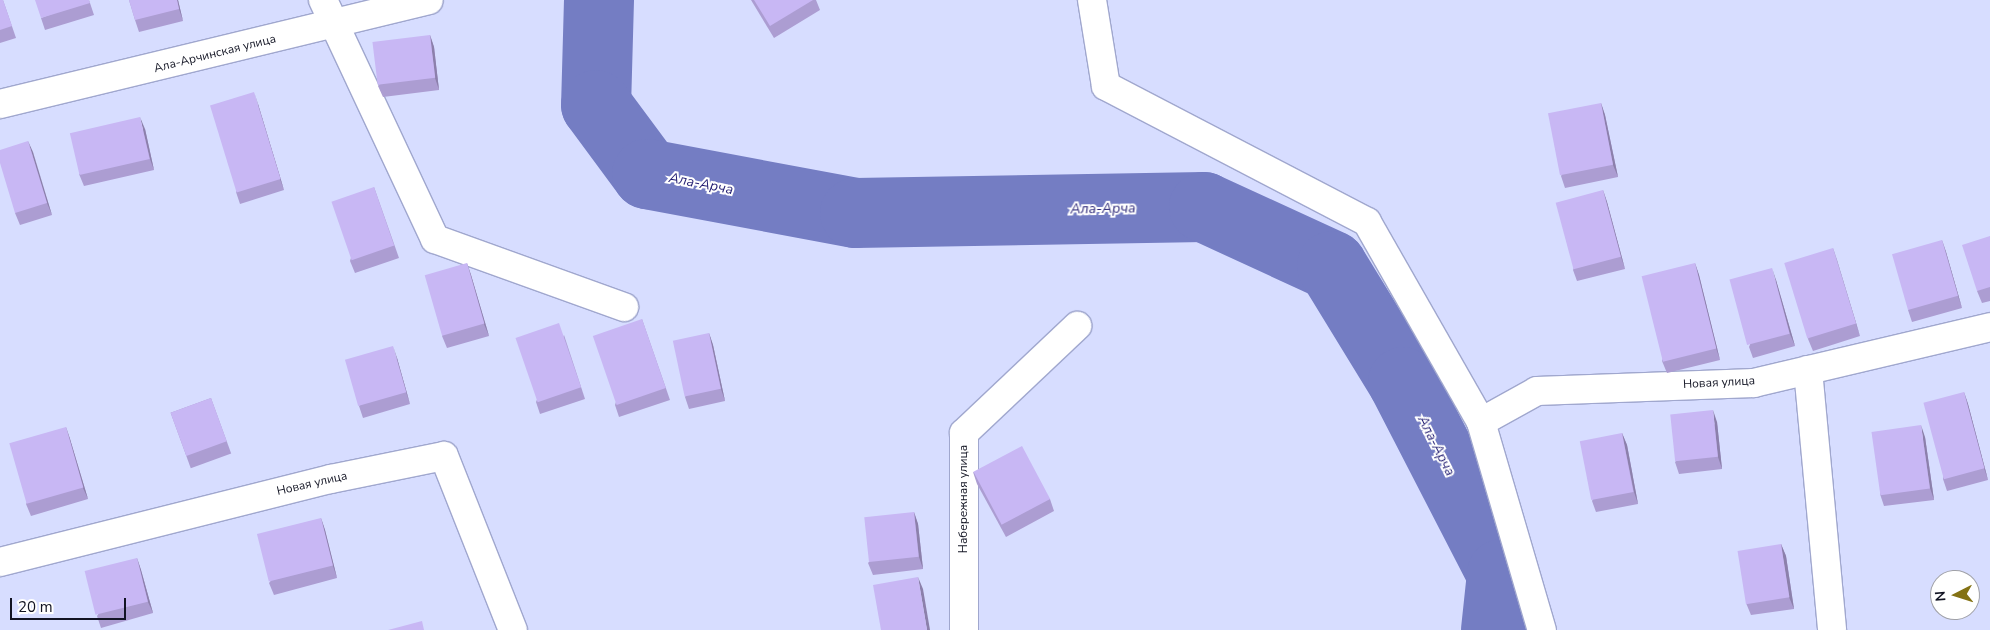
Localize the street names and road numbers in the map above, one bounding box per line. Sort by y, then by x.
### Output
street label: Ала-Арчинская улица [153,32,277,76]
street label: Новая улица [1683,374,1755,392]
street label: Набережная улица [957,445,971,553]
street label: Новая улица [275,469,349,499]

